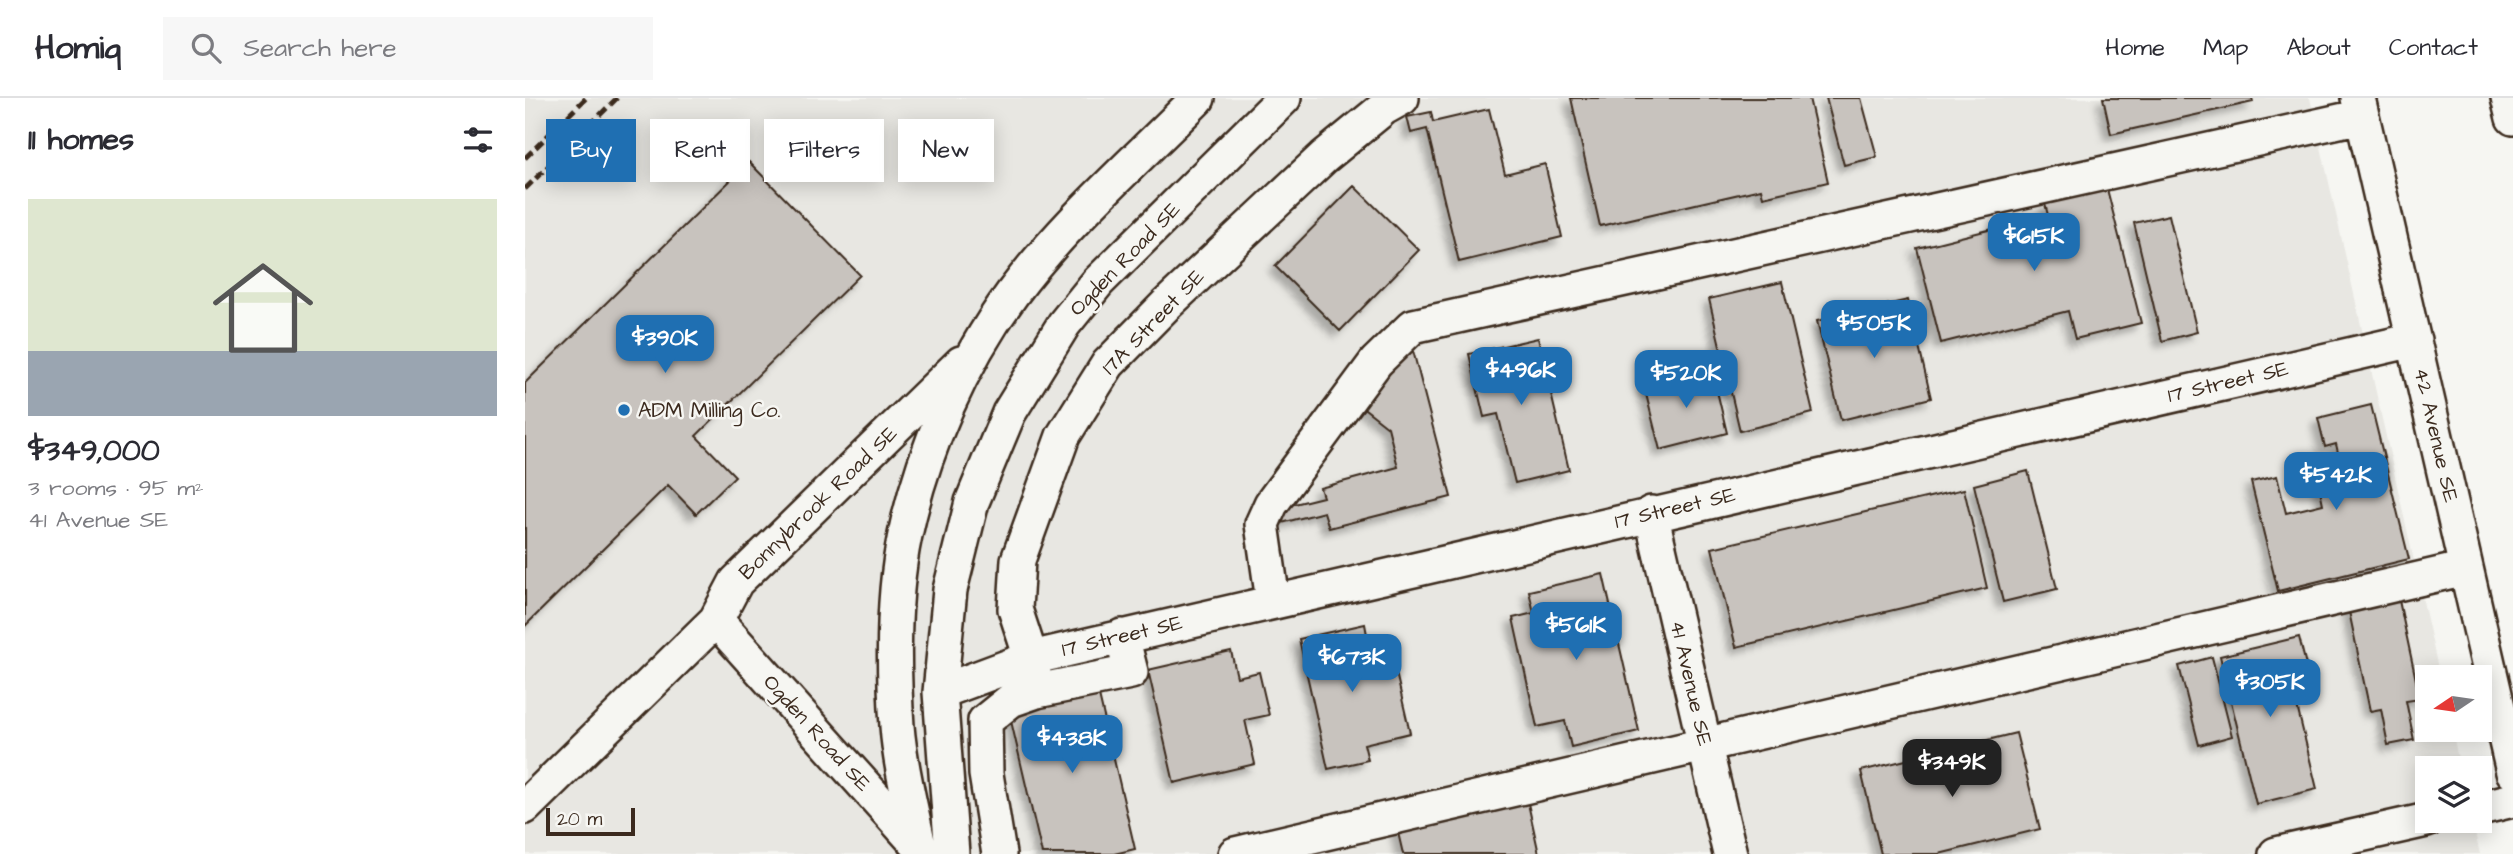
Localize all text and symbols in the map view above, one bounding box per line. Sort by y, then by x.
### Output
search box [163,17,653,80]
text: Homiq [35,25,121,71]
icon: search [187,29,225,67]
text: Search here [243,30,397,66]
text: Home [2105,31,2165,65]
text: Map [2203,31,2248,65]
text: About [2286,31,2351,65]
text: Contact [2389,31,2478,65]
text: 11 homes [28,119,134,161]
chip: Buy [546,119,636,182]
chip: Rent [650,119,750,182]
chip: Filters [764,119,884,182]
chip: New [898,119,994,182]
icon: filters [459,121,497,159]
street label: Ogden Road SE [1063,195,1189,324]
pin: $615K [1985,214,2083,273]
text: $615K [2004,220,2064,252]
icon: home [200,245,326,371]
street label: 17A Street SE [1095,262,1211,381]
pin: $505K [1825,300,1923,360]
text: $505K [1837,307,1911,339]
pin: $390K [616,316,714,375]
text: $390K [632,322,698,354]
pin: $496K [1472,348,1570,407]
pin: $520K [1637,350,1735,410]
text: $496K [1486,354,1556,386]
street label: 17 Street SE [2165,354,2292,410]
text: $520K [1651,357,1721,389]
street label: 42 Avenue SE [2406,365,2466,506]
place label: ADM Milling Co. [638,396,781,427]
marker: ADM Milling Co. [616,402,632,418]
street label: Bonnybrook Road SE [732,419,905,588]
text: $349,000 [28,430,160,472]
pin: $542K [2287,452,2385,512]
text: $542K [2300,459,2372,491]
text: 3 rooms · 95 m² [28,472,204,504]
street label: 17 Street SE [1612,480,1739,536]
text: 41 Avenue SE [28,504,168,536]
pin: $561K [1527,602,1625,662]
street label: 17 Street SE [1059,608,1186,664]
text: $561K [1546,609,1606,641]
street label: 41 Avenue SE [1662,617,1720,749]
pin: $673K [1303,634,1401,694]
text: $673K [1318,641,1386,673]
pin: $305K [2221,660,2319,719]
north arrow [2415,665,2492,742]
map controls [2415,665,2492,833]
text: $305K [2235,666,2305,698]
street label: Ogden Road SE [755,668,878,800]
pin: $438K [1023,716,1121,775]
text: $438K [1038,722,1107,754]
pin: $349K [1903,740,2001,799]
text: $349K [1918,746,1986,778]
button: layers [2415,756,2492,833]
scale bar [546,805,635,837]
text: 20 m [557,806,602,833]

